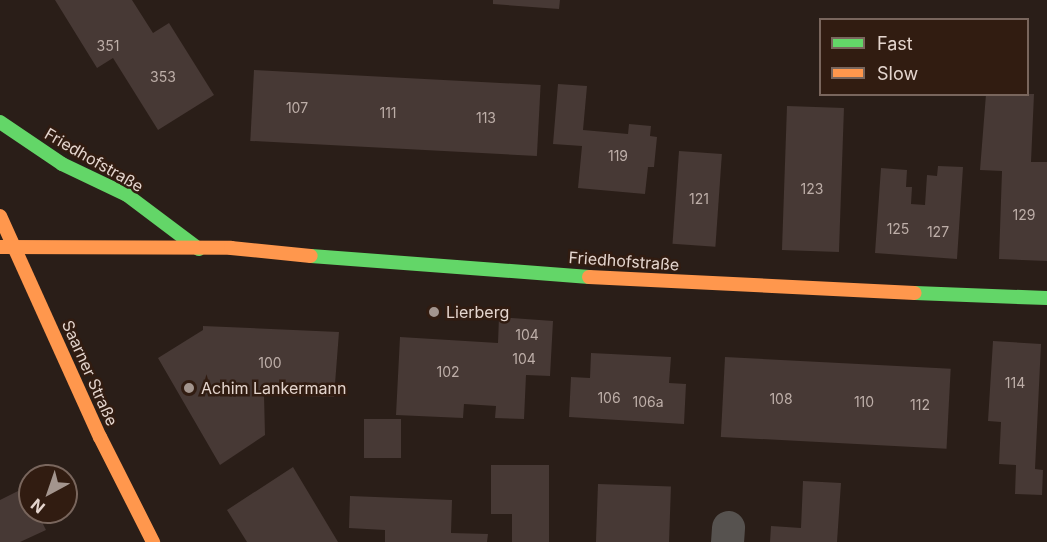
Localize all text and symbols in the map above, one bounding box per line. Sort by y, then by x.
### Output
legend [819,18,1029,96]
text: Fast [877,33,913,54]
house number: 351 [97,38,119,54]
text: Slow [877,63,918,84]
house number: 353 [150,69,176,85]
house number: 107 [286,100,308,116]
house number: 111 [379,105,397,121]
house number: 113 [476,110,496,126]
street label: Friedhofstraße [41,124,147,196]
house number: 119 [608,148,628,164]
house number: 123 [801,181,823,197]
house number: 121 [689,191,709,207]
house number: 129 [1013,207,1035,223]
house number: 125 [887,221,909,237]
house number: 127 [927,224,949,240]
street label: Friedhofstraße [568,248,680,274]
place label: Lierberg [446,302,509,322]
marker: Lierberg [427,305,441,319]
street label: Saarner Straße [58,317,122,429]
house number: 104 [515,327,539,343]
house number: 104 [512,351,536,367]
house number: 100 [258,355,282,371]
house number: 102 [436,364,460,380]
house number: 114 [1005,375,1025,391]
place label: Achim Lankermann [201,378,346,398]
marker: Achim Lankermann [182,381,196,395]
house number: 106 [597,390,621,406]
house number: 108 [769,391,793,407]
house number: 106a [632,394,664,410]
house number: 110 [854,394,874,410]
house number: 112 [910,397,930,413]
north arrow [18,464,78,524]
text: N [27,495,49,518]

